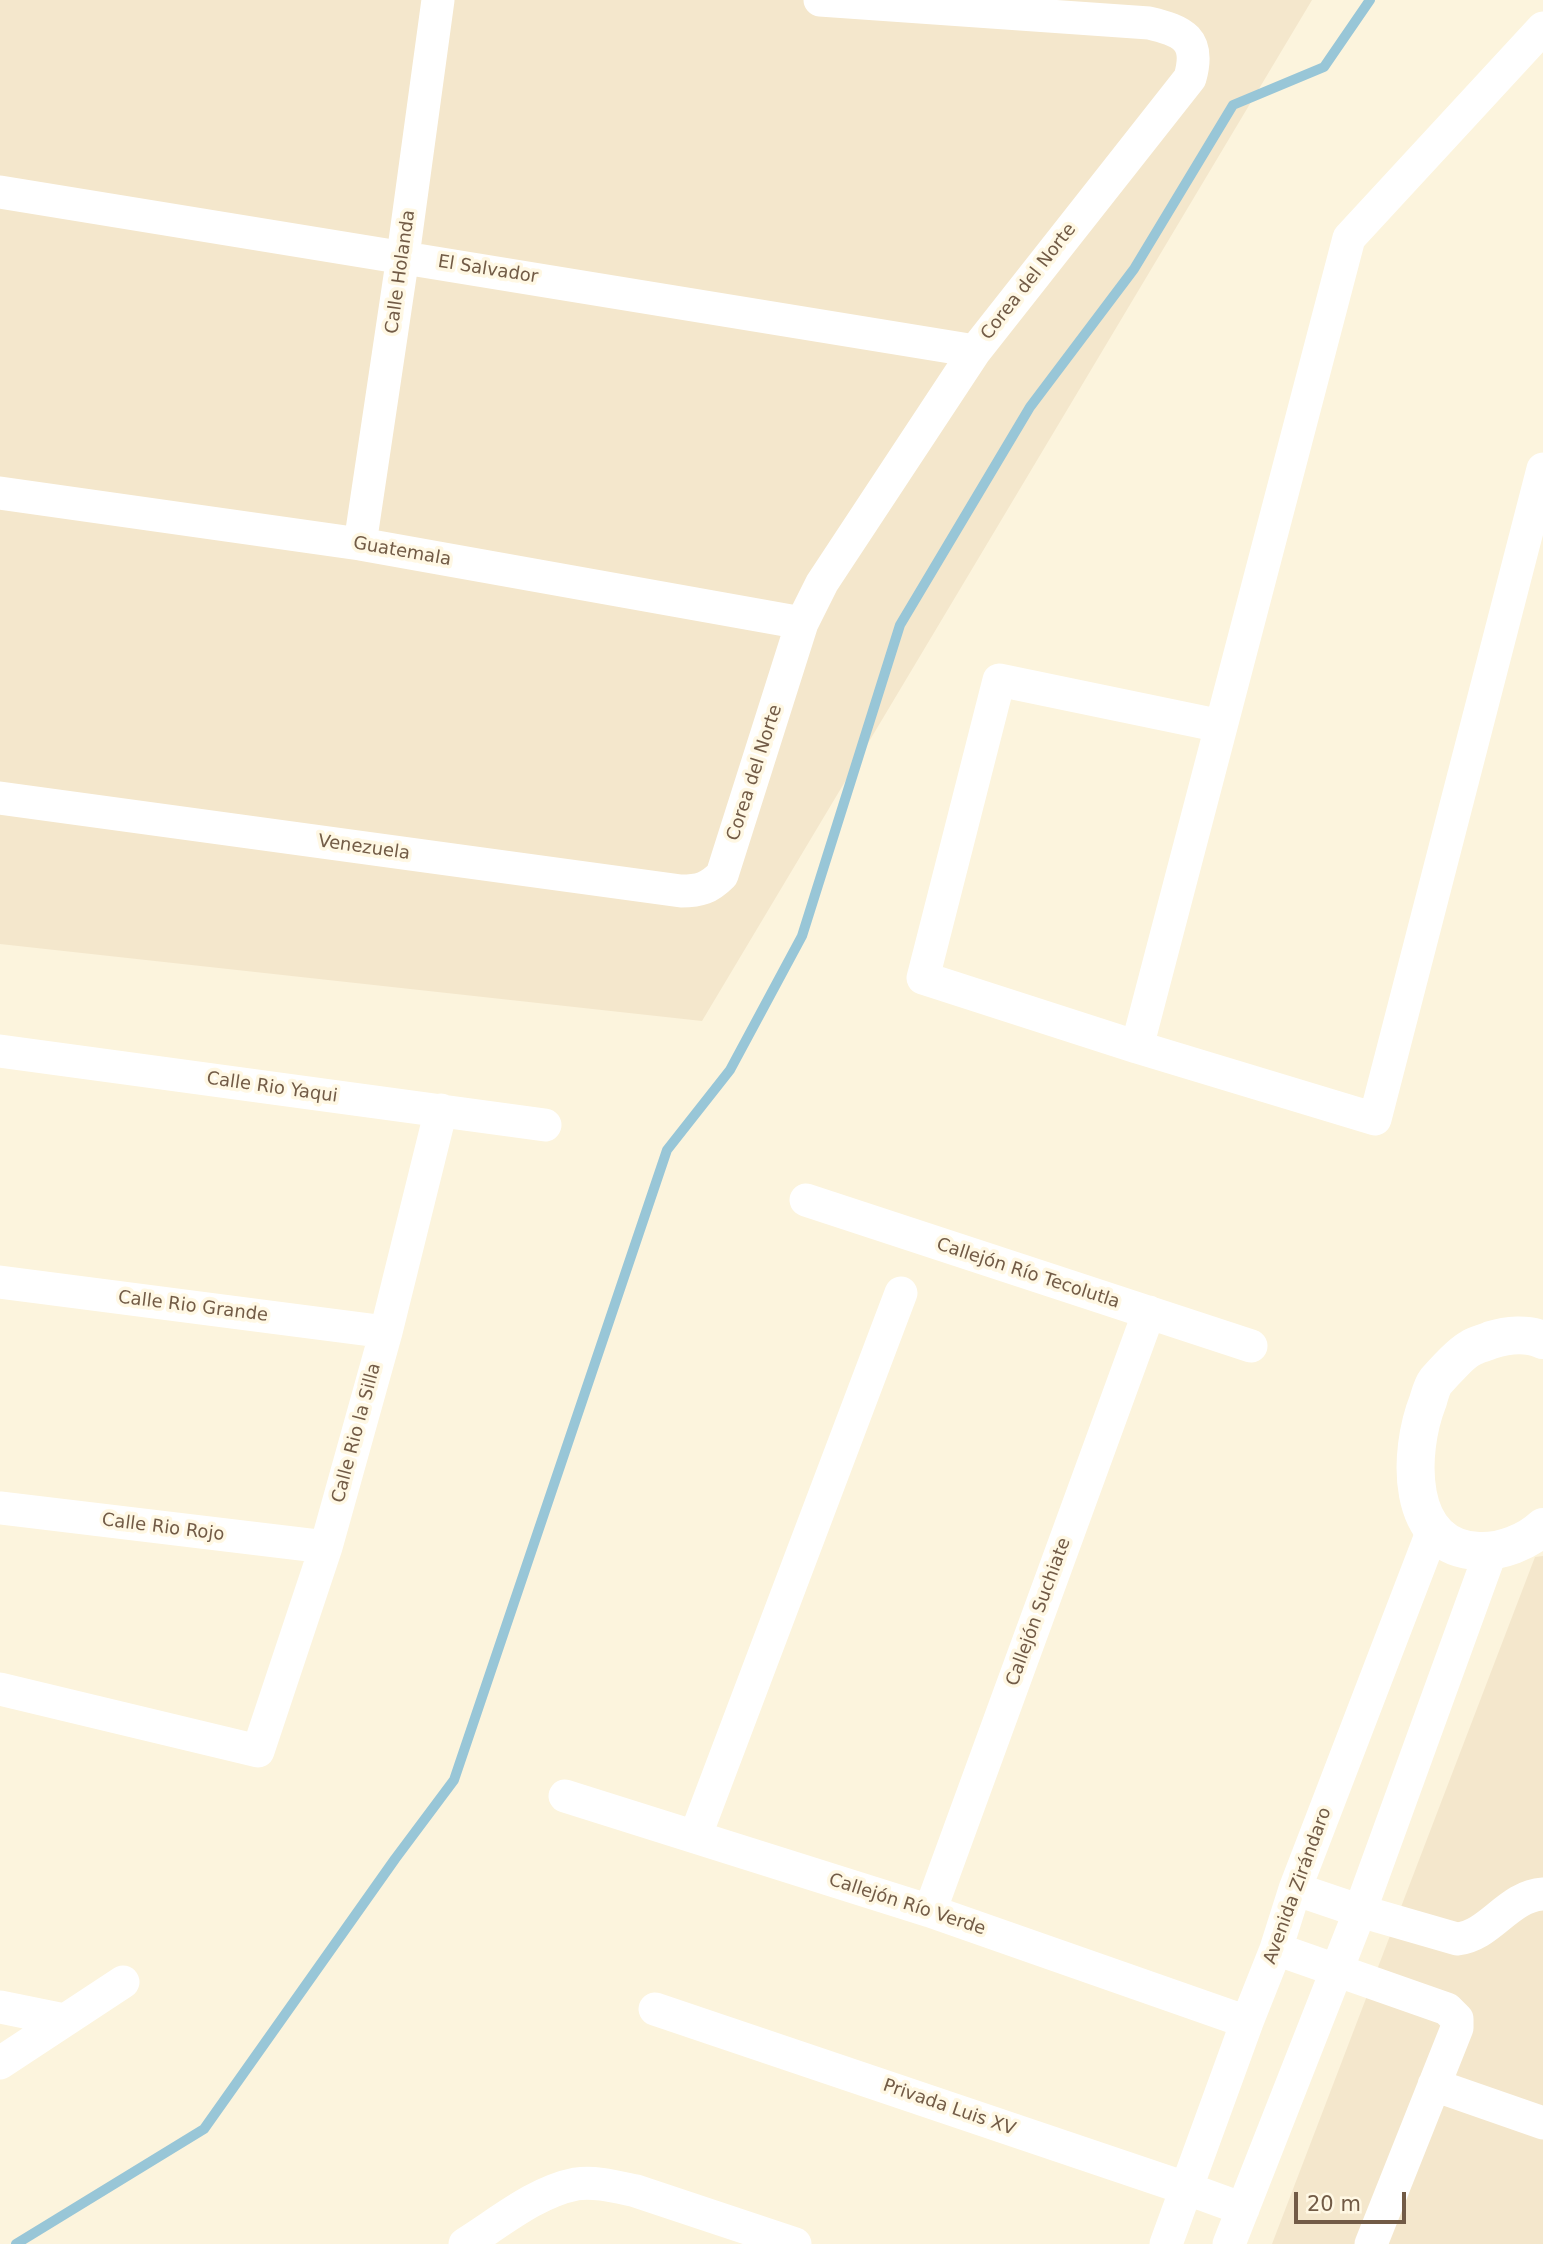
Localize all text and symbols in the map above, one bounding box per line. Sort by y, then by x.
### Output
street label: Calle Holanda [382,209,420,335]
street label: Corea del Norte [977,220,1081,344]
street label: El Salvador [436,251,540,289]
street label: Guatemala [351,533,453,571]
street label: Corea del Norte [723,702,787,844]
street label: Venezuela [317,831,411,865]
street label: Calle Rio Yaqui [205,1068,339,1108]
street label: Callejón Río Tecolutla [934,1234,1122,1314]
street label: Calle Rio Grande [117,1287,269,1327]
street label: Calle Rio la Silla [328,1361,386,1505]
street label: Calle Rio Rojo [100,1510,226,1546]
street label: Callejón Suchiate [1002,1535,1076,1689]
street label: Avenida Zirándaro [1260,1805,1336,1967]
street label: Callejón Río Verde [826,1869,988,1941]
street label: Privada Luis XV [880,2075,1018,2141]
scale bar [1298,2178,1410,2222]
text: 20 m [1307,2192,1361,2216]

